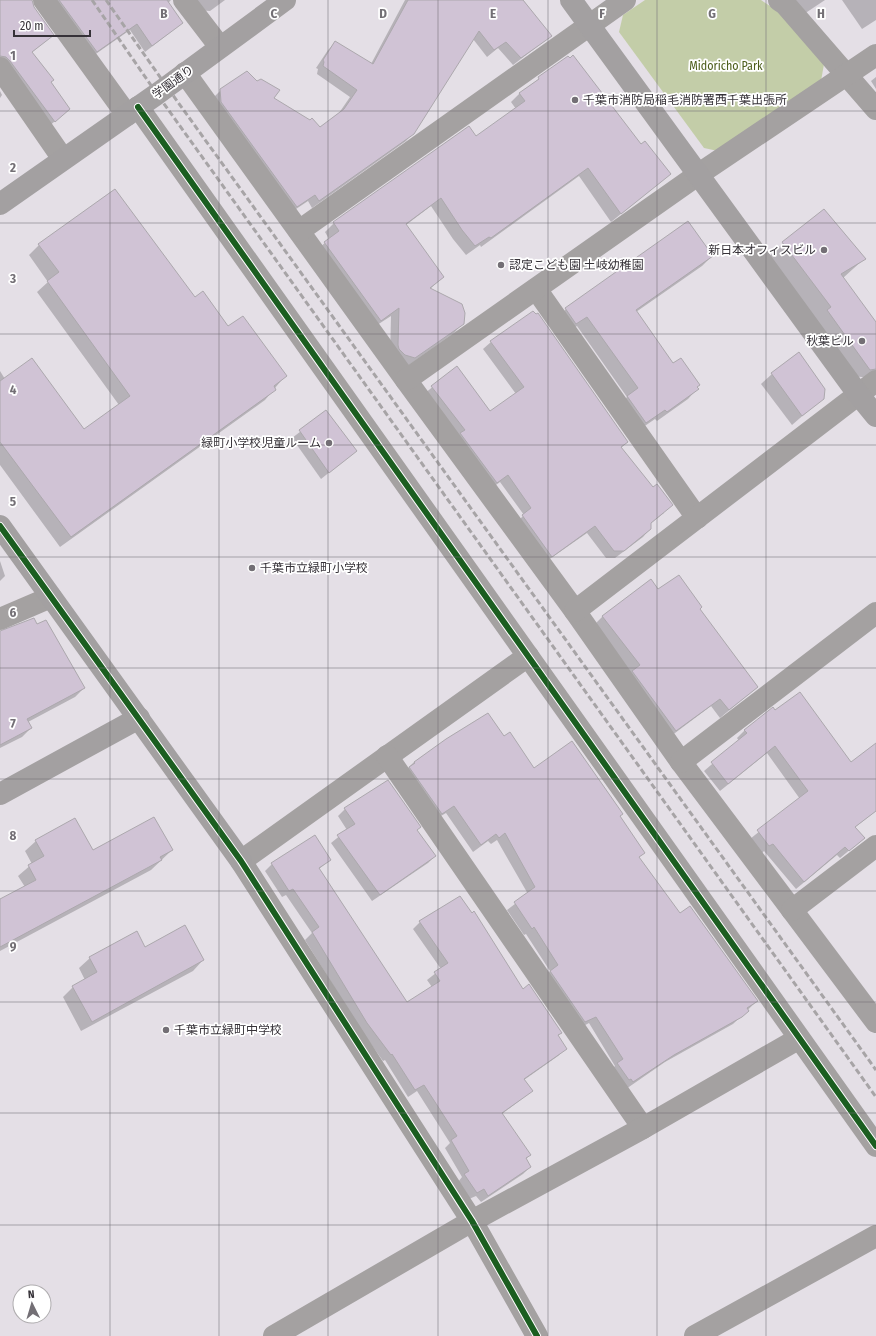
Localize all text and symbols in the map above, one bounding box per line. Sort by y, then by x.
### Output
text: B [160,6,168,21]
text: C [271,6,278,21]
text: D [379,6,387,21]
text: E [490,6,496,21]
text: F [599,6,605,21]
text: G [708,6,716,21]
text: H [817,6,825,21]
scale bar [14,12,90,38]
text: 20 m [20,19,44,33]
text: 1 [10,48,16,63]
park label: Midoricho Park [689,59,763,73]
street label: 学園通り [149,62,197,102]
place label: 千葉市消防局稲毛消防署西千葉出張所 [583,93,787,107]
marker: 千葉市消防局稲毛消防署西千葉出張所 [570,95,580,105]
text: 2 [9,160,16,175]
place label: 新日本オフィスビル [708,243,816,257]
marker: 新日本オフィスビル [819,245,829,255]
place label: 認定こども園 土岐幼稚園 [509,258,644,272]
marker: 認定こども園 土岐幼稚園 [496,260,506,270]
text: 3 [9,271,16,286]
place label: 秋葉ビル [806,334,854,348]
marker: 秋葉ビル [857,336,867,346]
text: 4 [10,382,17,397]
place label: 緑町小学校児童ルーム [201,436,321,450]
marker: 緑町小学校児童ルーム [324,438,334,448]
text: 5 [10,494,16,509]
place label: 千葉市立緑町小学校 [260,561,368,575]
marker: 千葉市立緑町小学校 [247,563,257,573]
text: 6 [10,605,17,620]
text: 7 [10,716,16,731]
text: 8 [10,828,17,843]
text: 9 [10,939,17,954]
place label: 千葉市立緑町中学校 [174,1023,282,1037]
marker: 千葉市立緑町中学校 [161,1025,171,1035]
north arrow [12,1284,52,1324]
text: N [27,1288,35,1301]

